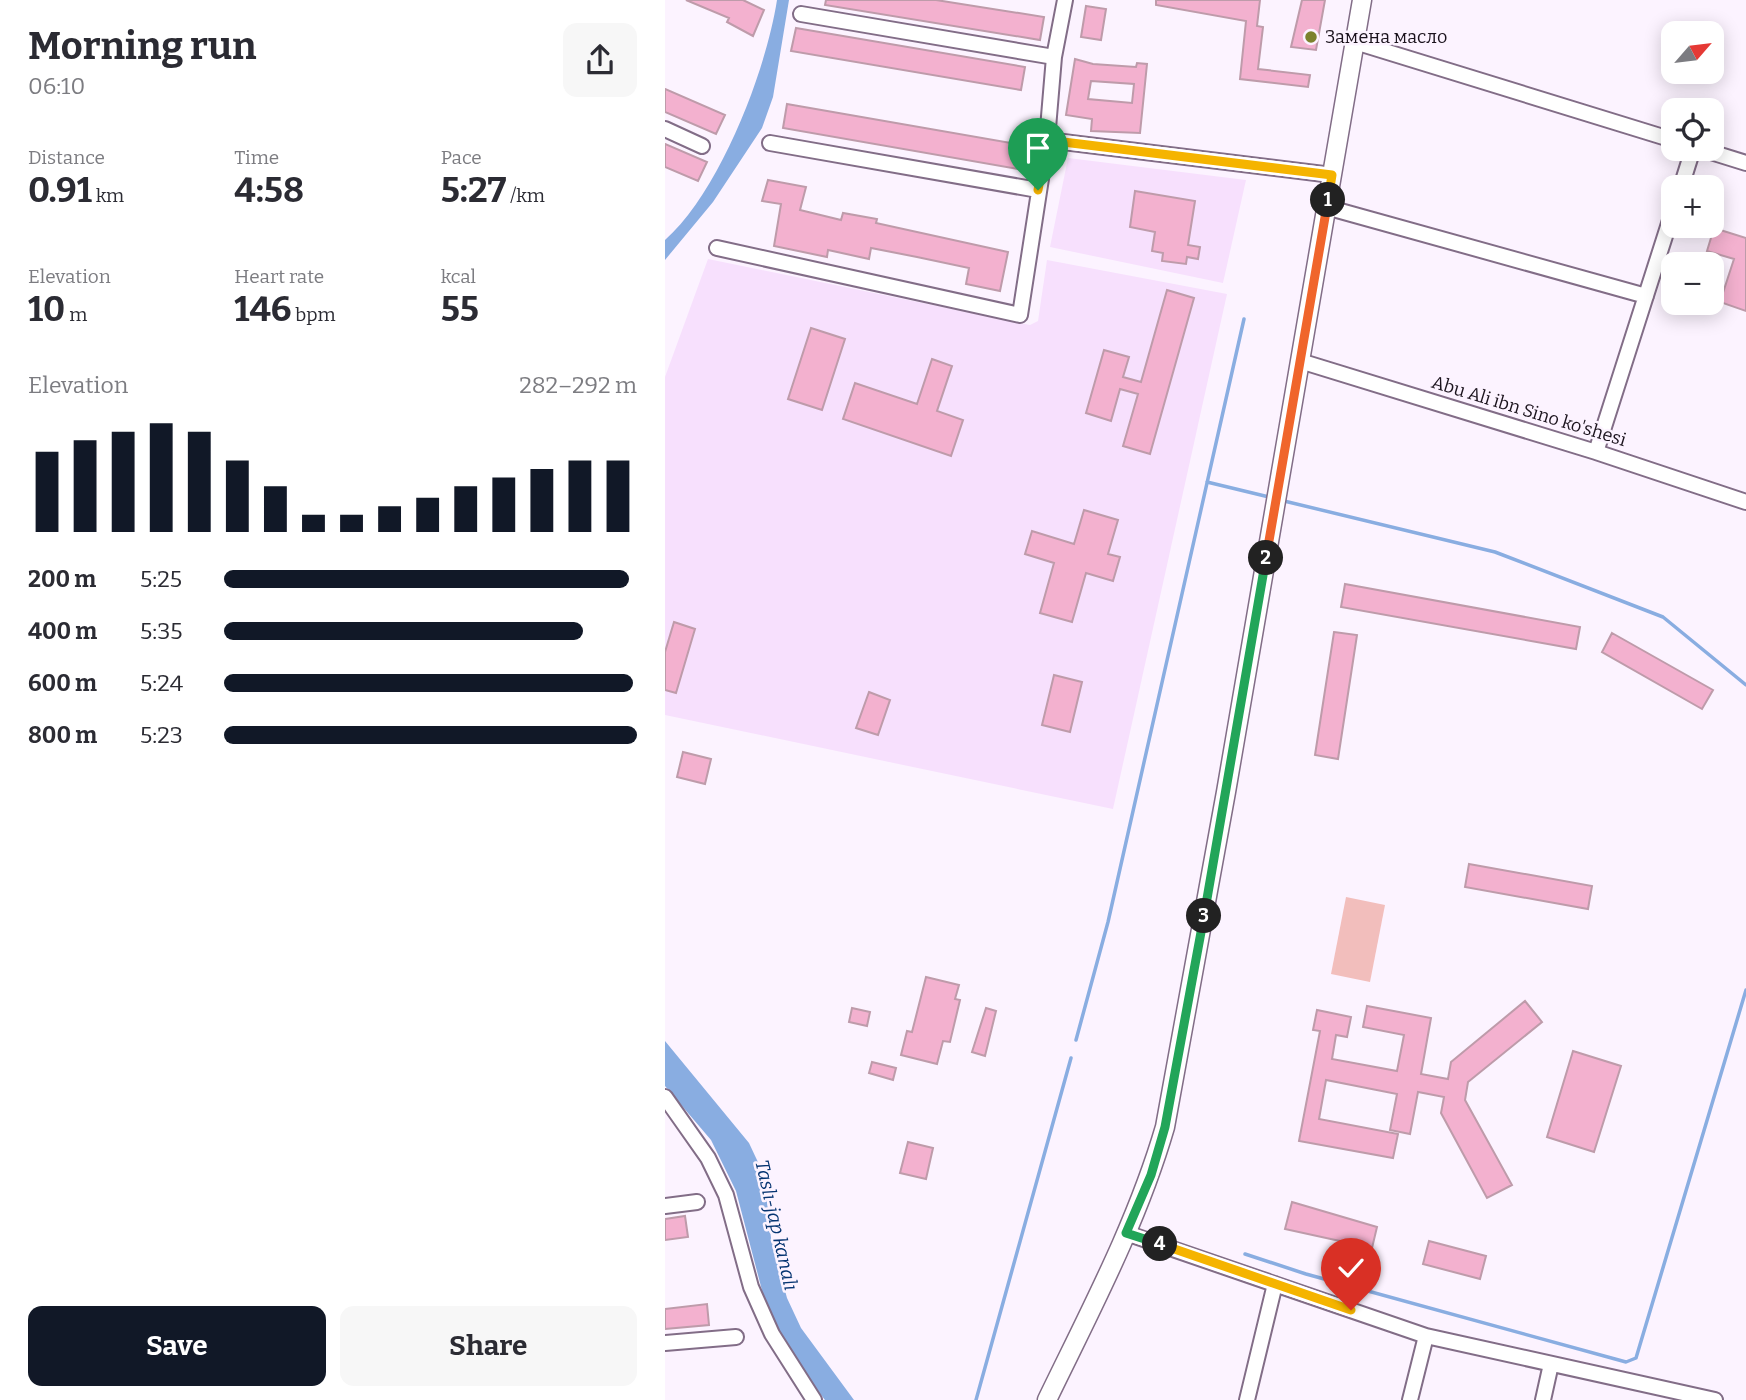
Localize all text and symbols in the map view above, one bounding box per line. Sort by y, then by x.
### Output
north arrow [1661,21,1724,84]
map controls [1661,21,1724,315]
text: Morning run [28,23,256,69]
button: share [563,23,637,97]
place label: Замена масло [1325,26,1447,48]
marker: Замена масло [1303,29,1319,45]
text: 06:10 [28,72,85,100]
button: locate [1661,98,1724,161]
pin [1008,118,1068,190]
icon: arrive [1019,129,1057,167]
text: Distance [28,146,105,169]
text: Time [234,146,279,169]
text: Pace [441,146,482,169]
text: 0.91 [28,169,92,211]
text: 4:58 [234,169,304,211]
text: 5:27 [441,169,506,211]
button: + [1661,175,1724,238]
pin: 1 [1311,182,1345,218]
text: km [92,184,124,207]
text: /km [506,184,545,207]
text: 1 [1323,188,1332,211]
button: − [1661,252,1724,315]
text: Elevation [28,265,111,288]
text: Heart rate [234,265,324,288]
text: kcal [441,265,476,288]
text: 10 [28,288,65,330]
text: 146 [234,288,291,330]
text: 55 [441,288,479,330]
text: m [65,303,87,326]
text: bpm [291,303,336,326]
text: Elevation [28,371,128,399]
text: 282–292 m [519,371,637,399]
street label: Abu Ali ibn Sino ko'shesi [1429,371,1629,451]
pin: 2 [1249,540,1283,576]
text: 2 [1260,546,1271,569]
text: 200 m [28,565,96,593]
text: 5:25 [140,565,182,593]
text: 400 m [28,617,97,645]
text: 5:35 [140,617,183,645]
text: 600 m [28,669,97,697]
text: 5:24 [140,669,183,697]
text: 800 m [28,721,97,749]
text: 5:23 [140,721,183,749]
pin: 3 [1187,898,1221,934]
text: 3 [1198,904,1209,927]
water label: Taslı-jap kanalı [750,1158,803,1293]
pin: 4 [1142,1226,1177,1262]
text: 4 [1154,1232,1165,1255]
pin [1321,1238,1381,1310]
icon: check [1332,1249,1370,1287]
button: Save [28,1306,326,1386]
button: Share [340,1306,637,1386]

